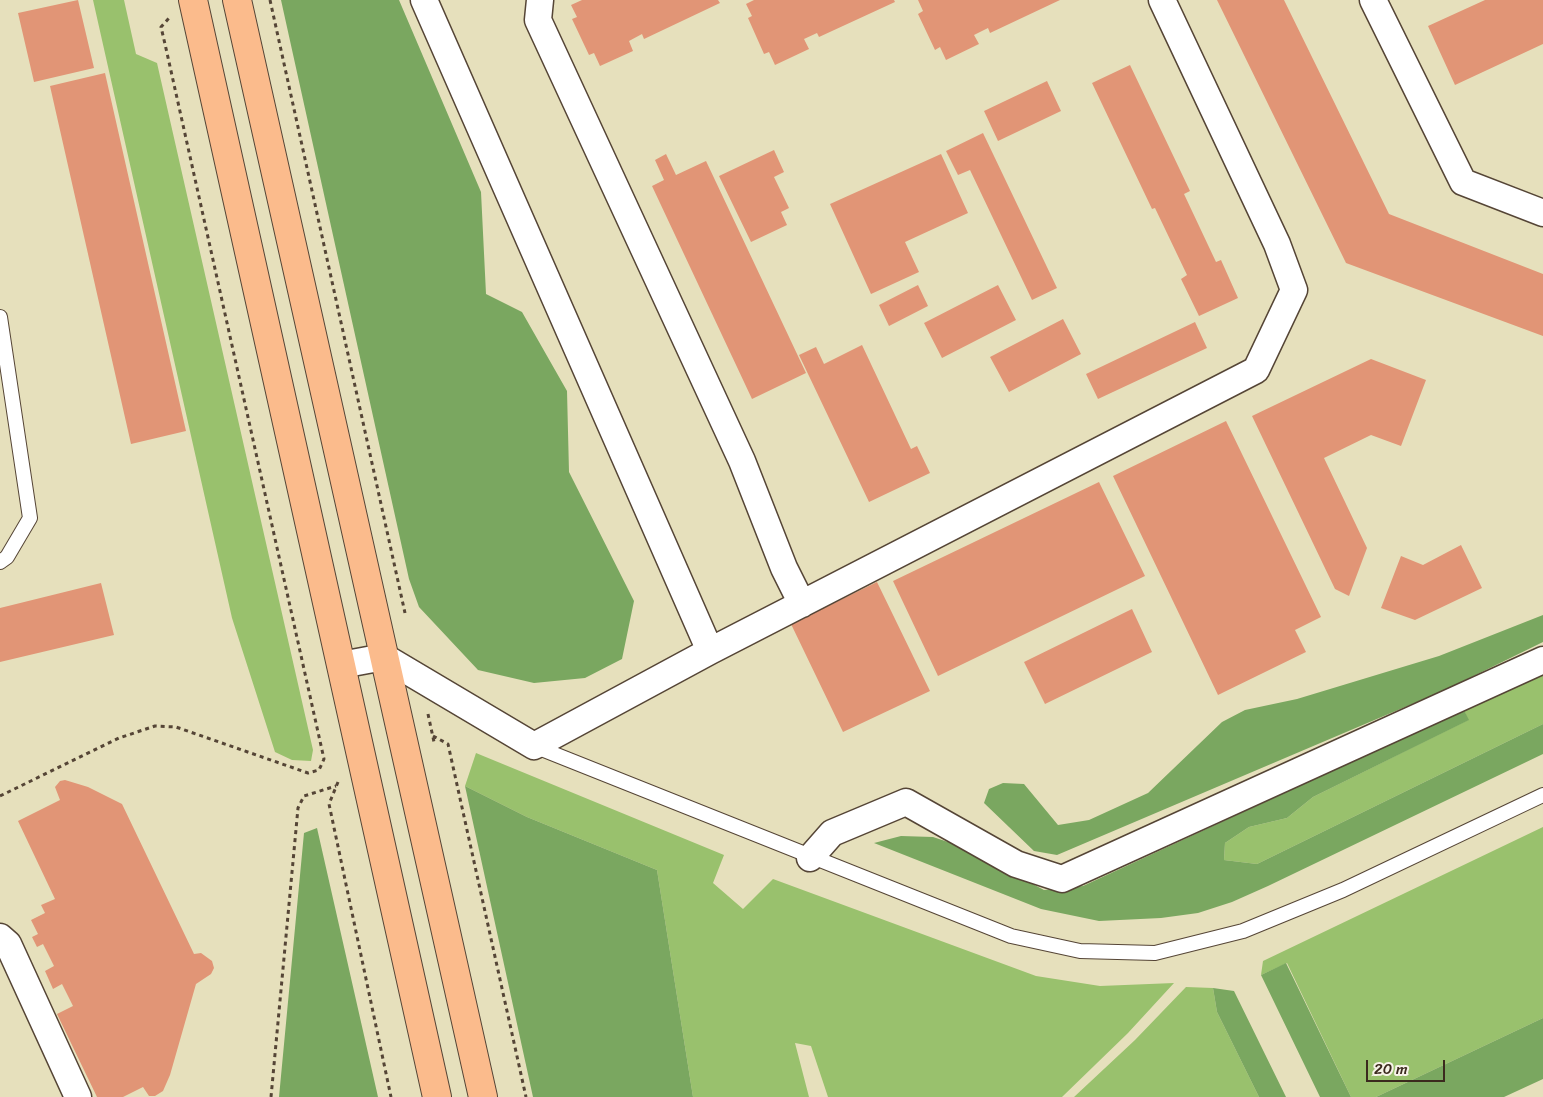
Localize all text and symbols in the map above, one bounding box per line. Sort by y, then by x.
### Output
scale bar [1368,1050,1447,1082]
text: 20 m [1374,1056,1408,1082]

